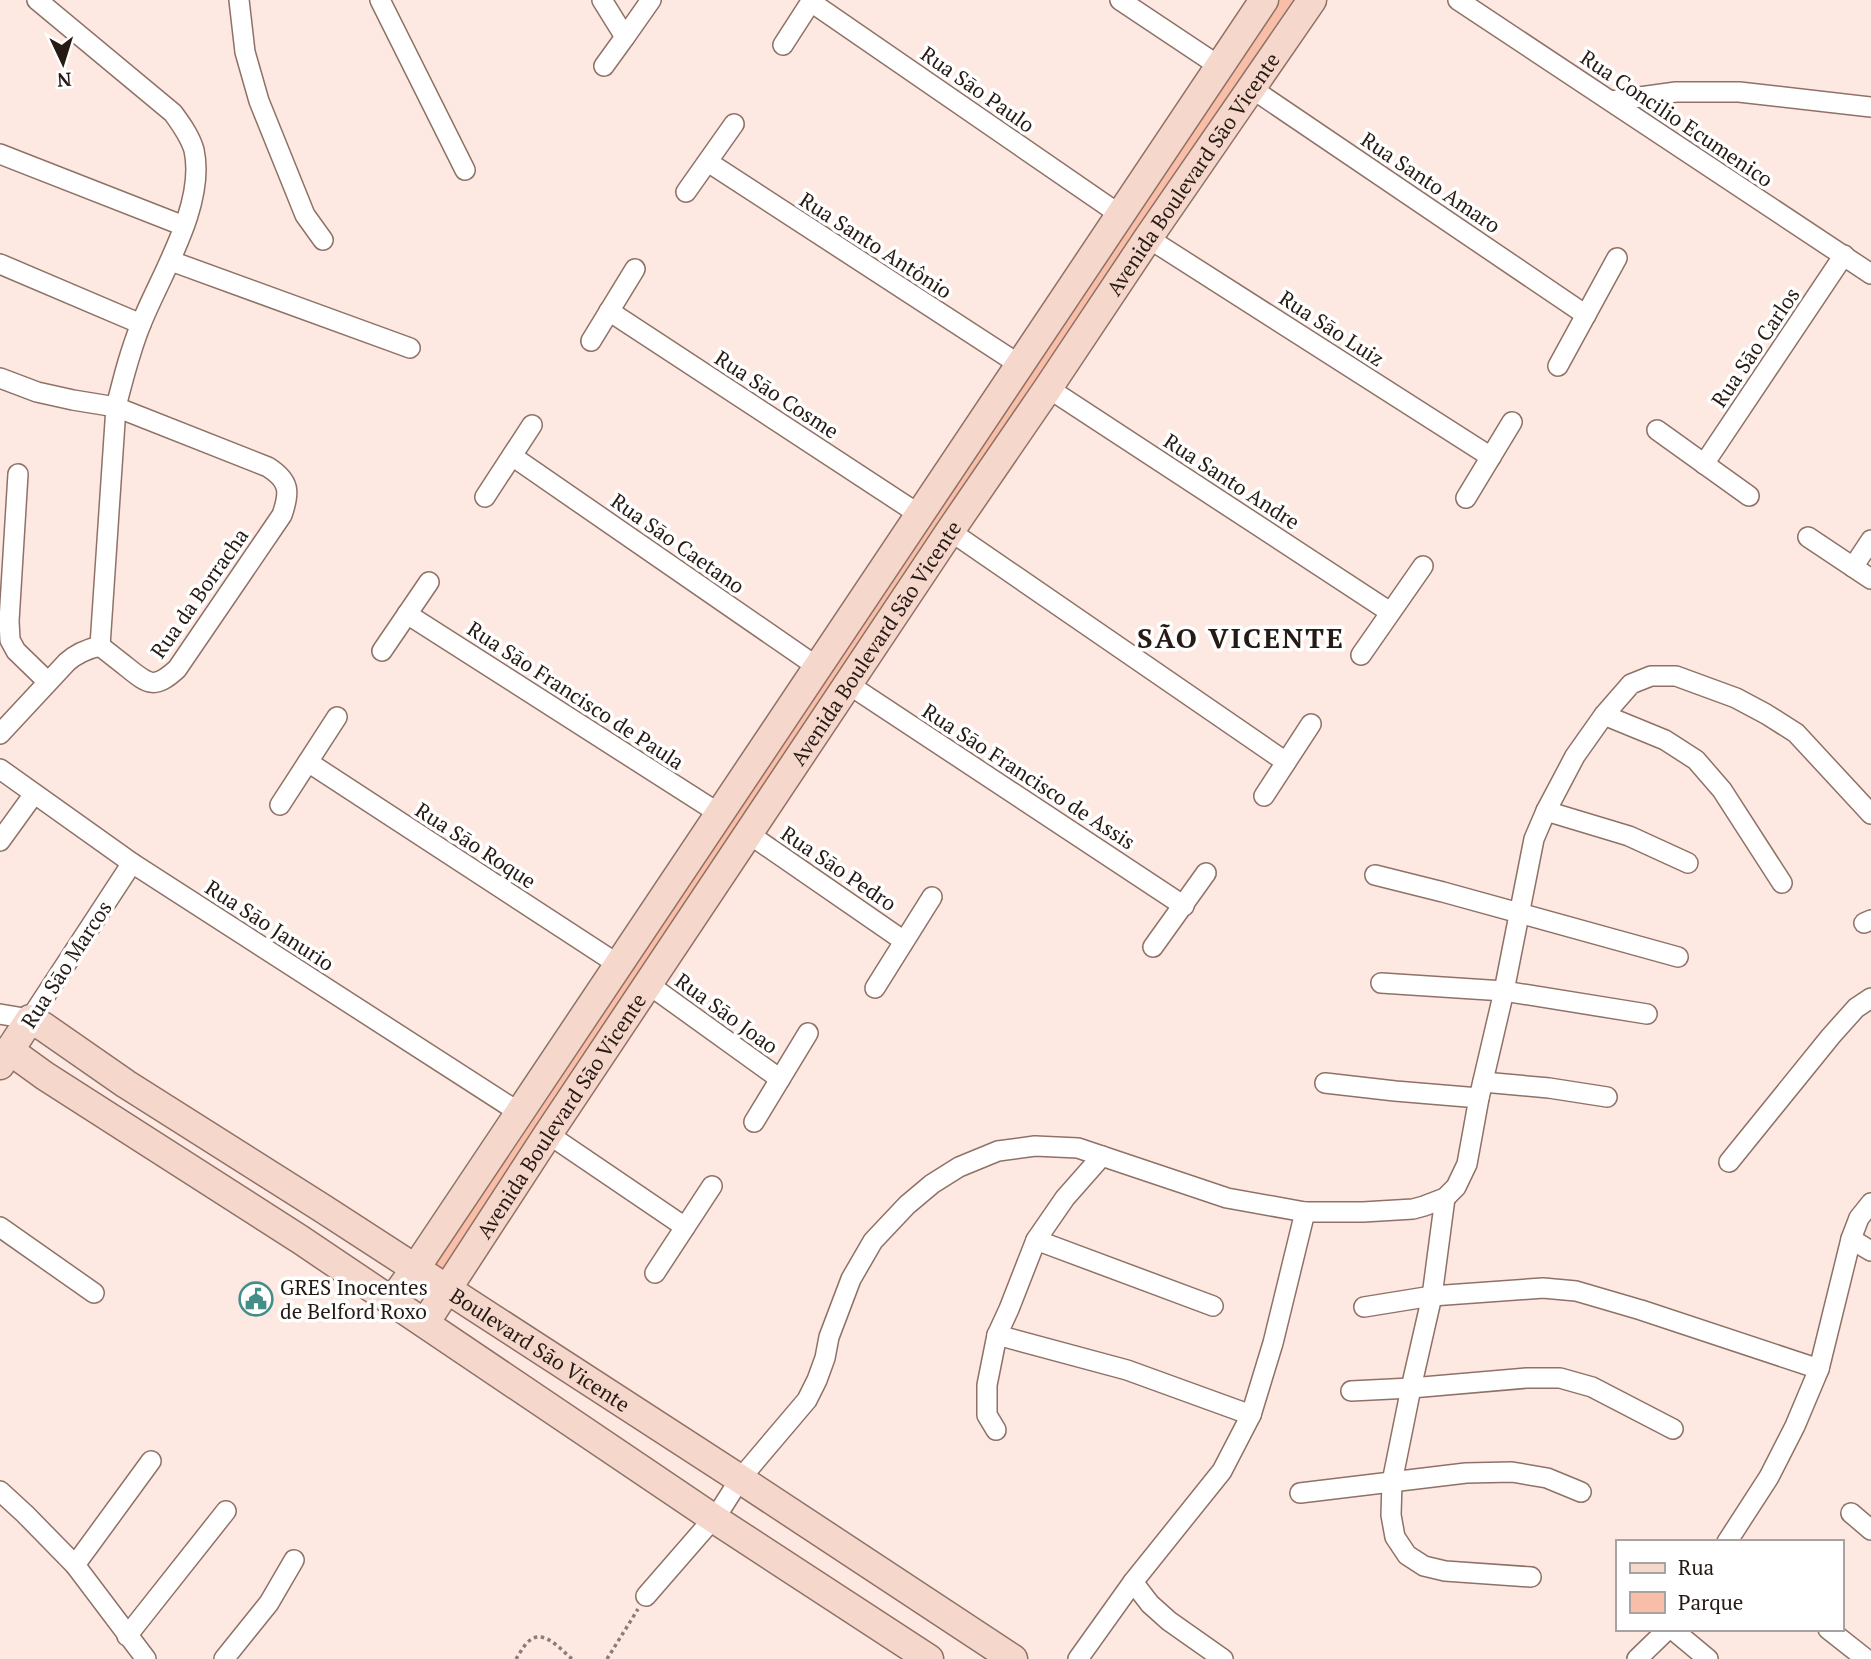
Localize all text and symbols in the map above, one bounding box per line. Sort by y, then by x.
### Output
north arrow [28,28,98,98]
street label: Rua Sāo Paulo [916,39,1040,139]
street label: Rua Concilio Ecumenico [1575,43,1779,193]
street label: Avenida Boulevard São Vicente [1100,47,1286,301]
text: N [56,67,72,93]
street label: Rua Santo Amaro [1356,125,1506,239]
street label: Rua Santo Antônio [794,185,958,305]
street label: Rua São Carlos [1705,282,1805,412]
street label: Rua Sāo Luiz [1274,284,1390,372]
street label: Rua Sāo Cosme [710,344,844,444]
street label: Rua Santo Andre [1159,427,1305,535]
street label: Rua Sāo Caetano [606,487,750,599]
street label: Avenida Boulevard São Vicente [784,515,967,771]
street label: Rua da Borracha [144,522,254,663]
street label: Rua Sāo Francisco de Paula [462,614,690,776]
district label: SÃO VICENTE [1137,619,1345,656]
street label: Rua Sāo Francisco de Assis [917,697,1141,855]
street label: Rua Sāo Roque [410,796,542,894]
street label: Rua Sāo Pedro [776,819,902,917]
street label: Rua Sāo Janurio [200,873,340,977]
street label: Rua Sāo Marcos [14,895,118,1033]
street label: Rua Sāo Joao [670,966,784,1060]
street label: Avenida Boulevard São Vicente [470,987,652,1244]
place label: GRES Inocentes de Belford Roxo [280,1273,428,1325]
public building icon: GRES Inocentes de Belford Roxo [237,1280,275,1318]
street label: Boulevard São Vicente [445,1281,636,1418]
legend [1616,1540,1843,1631]
text: Rua [1678,1553,1714,1581]
text: Parque [1678,1588,1743,1616]

